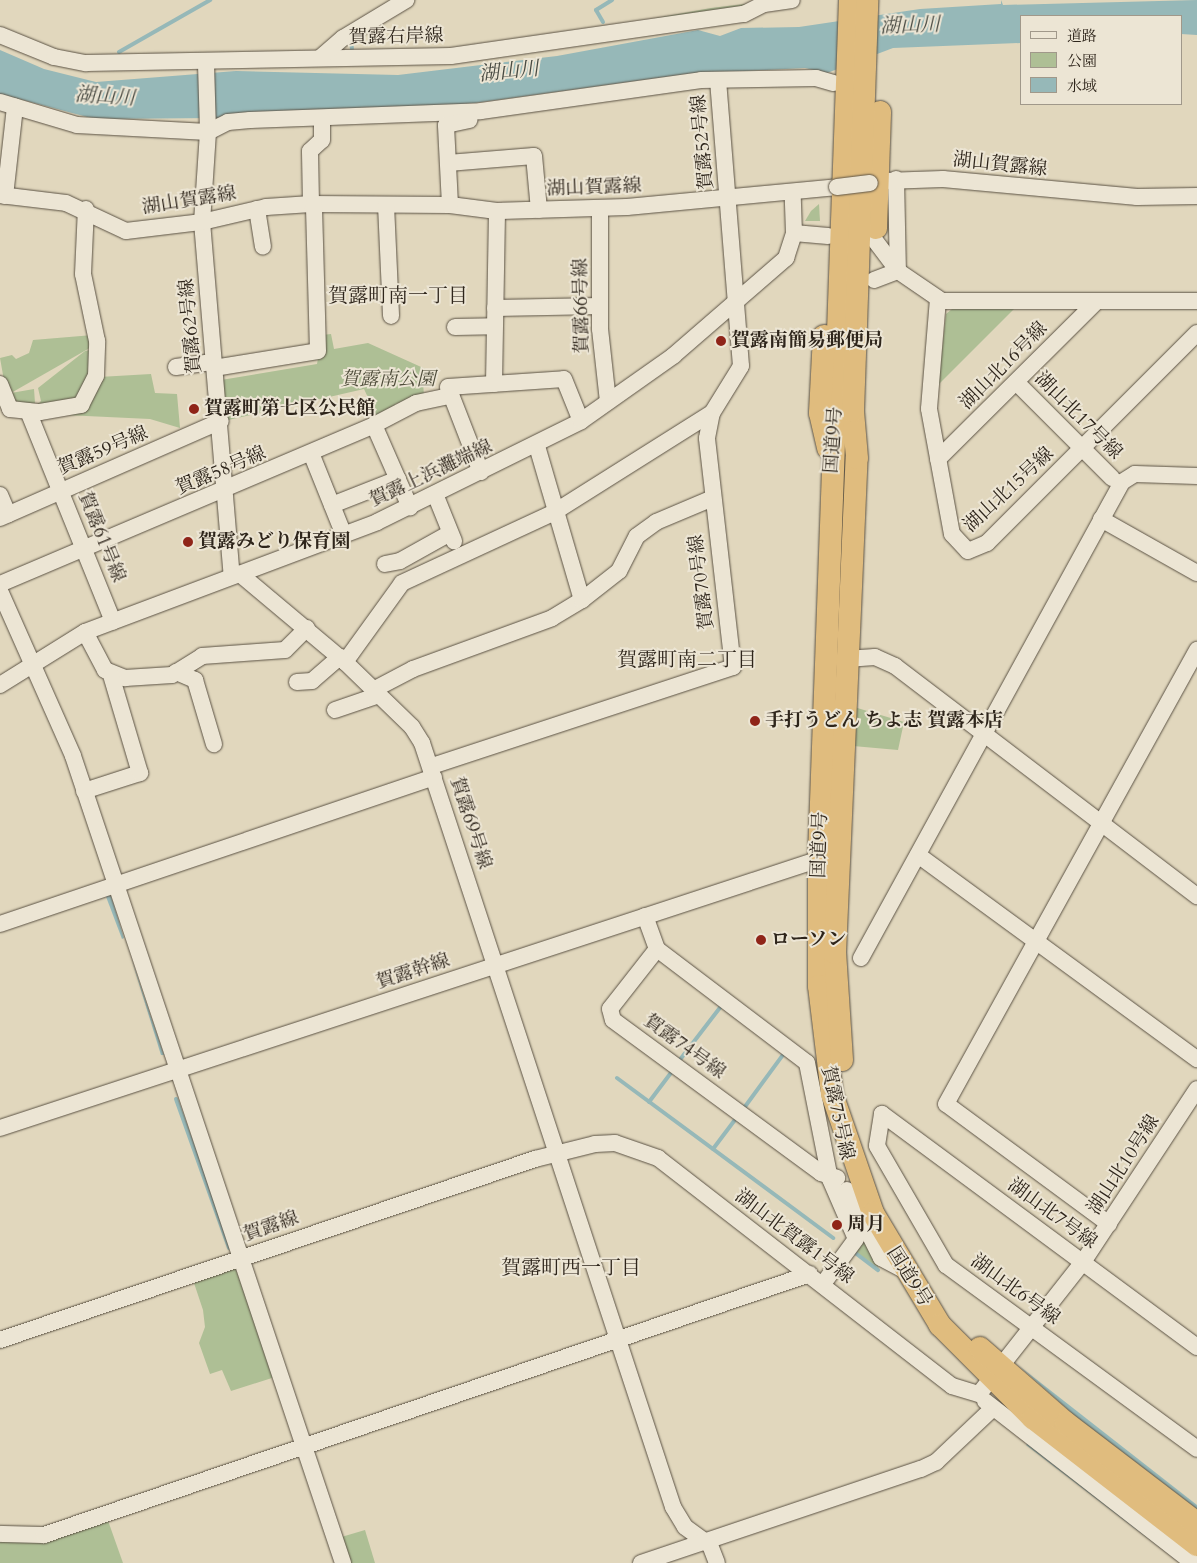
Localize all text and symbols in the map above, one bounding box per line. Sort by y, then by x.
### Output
water label: 湖山川 [880,12,940,38]
legend [1020,15,1182,105]
street label: 賀露右岸線 [348,25,444,49]
text: 道路 [1067,26,1097,46]
text: 公園 [1067,51,1097,71]
water label: 湖山川 [478,56,540,86]
text: 水域 [1067,76,1097,96]
water label: 湖山川 [74,82,136,110]
street label: 賀露52号線 [687,93,719,191]
street label: 湖山賀露線 [952,149,1048,181]
street label: 湖山賀露線 [546,175,642,201]
street label: 湖山賀露線 [140,182,238,220]
street label: 賀露66号線 [570,258,594,354]
street label: 賀露62号線 [175,277,207,375]
district label: 賀露町南一丁目 [328,283,468,307]
street label: 湖山北16号線 [955,317,1053,415]
place label: 賀露南簡易郵便局 [731,330,883,352]
marker: 賀露南簡易郵便局 [715,335,727,347]
street label: 湖山北17号線 [1029,367,1127,465]
park label: 賀露南公園 [341,369,435,391]
place label: 賀露町第七区公民館 [204,398,375,420]
marker: 賀露町第七区公民館 [188,403,200,415]
street label: 国道9号 [820,406,848,474]
street label: 賀露59号線 [55,422,151,480]
street label: 賀露上浜灘端線 [366,436,496,512]
street label: 賀露58号線 [173,442,269,500]
street label: 湖山北15号線 [959,443,1059,537]
street label: 賀露61号線 [73,488,129,586]
place label: 賀露みどり保育園 [198,531,350,553]
street label: 賀露70号線 [685,533,719,631]
marker: 賀露みどり保育園 [182,536,194,548]
district label: 賀露町南二丁目 [617,647,757,671]
place label: 手打うどん ちよ志 賀露本店 [765,710,1003,732]
marker: 手打うどん ちよ志 賀露本店 [749,715,761,727]
street label: 賀露69号線 [444,774,496,872]
street label: 国道9号 [807,811,833,879]
place label: ローソン [771,929,847,951]
marker: ローソン [755,934,767,946]
street label: 賀露幹線 [373,949,453,995]
street label: 賀露74号線 [639,1010,729,1084]
street label: 賀露75号線 [816,1064,858,1162]
street label: 湖山北10号線 [1083,1111,1165,1219]
street label: 湖山北7号線 [1003,1174,1101,1254]
street label: 湖山北賀露1号線 [730,1185,858,1289]
street label: 賀露線 [240,1207,302,1247]
place label: 周月 [847,1214,885,1236]
marker: 周月 [831,1219,843,1231]
street label: 国道9号 [882,1243,936,1311]
street label: 湖山北6号線 [966,1250,1064,1330]
district label: 賀露町西一丁目 [501,1255,641,1279]

